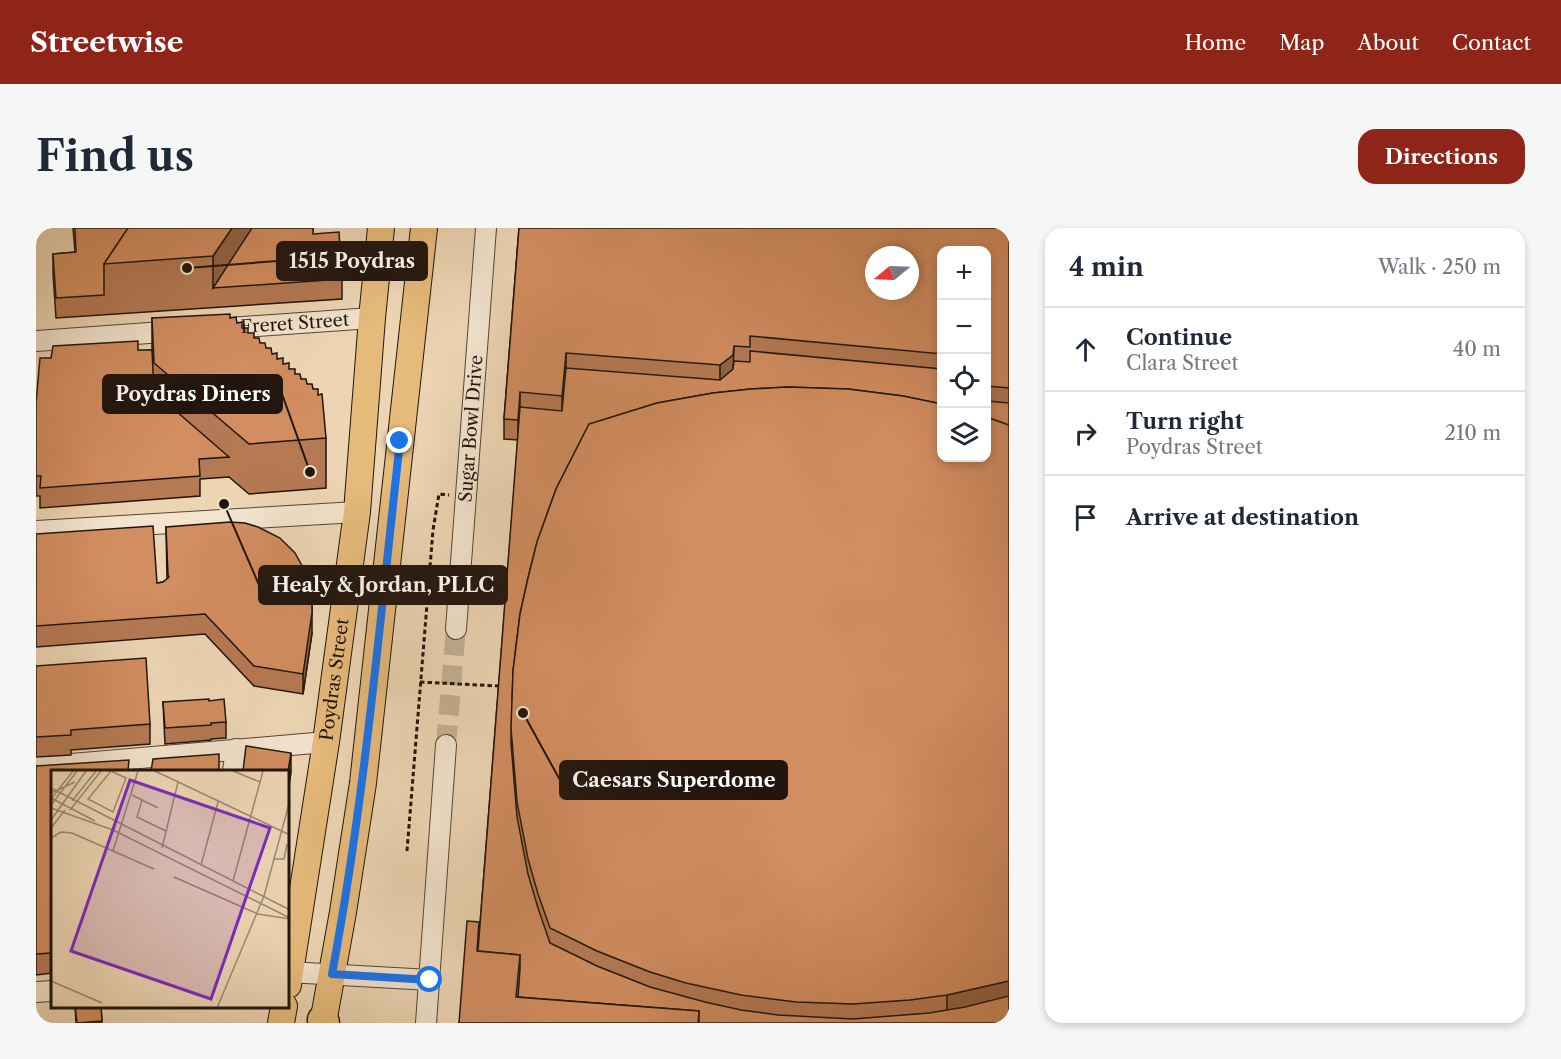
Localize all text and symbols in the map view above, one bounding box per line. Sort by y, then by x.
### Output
text: Streetwise [30,25,184,59]
text: Home [1185,30,1246,55]
text: Map [1279,30,1324,55]
text: About [1357,30,1419,55]
text: Contact [1452,30,1531,55]
button: Directions [1358,129,1525,184]
text: Find us [36,130,194,182]
callout: 1515 Poydras [277,242,427,280]
north arrow [865,246,919,300]
map controls [937,246,991,462]
button: + [937,246,991,300]
text: 1515 Poydras [289,249,415,273]
text: 4 min [1069,251,1144,283]
text: Walk · 250 m [1378,255,1501,279]
button: − [937,300,991,354]
street label: Freret Street [240,309,350,338]
text: Continue [1126,324,1232,351]
icon: ahead [1069,333,1102,366]
text: 40 m [1453,337,1501,361]
text: Clara Street [1126,351,1239,375]
street label: Sugar Bowl Drive [455,354,487,503]
button: locate [937,354,991,408]
callout: Poydras Diners [103,375,282,413]
text: Poydras Diners [115,382,271,406]
button: layers [937,408,991,462]
text: Turn right [1126,408,1244,435]
icon: right [1069,417,1102,450]
text: 210 m [1444,421,1501,445]
route end [386,427,412,453]
text: Poydras Street [1126,435,1263,459]
icon: arrive [1069,501,1102,534]
text: Arrive at destination [1126,504,1359,531]
callout: Healy & Jordan, PLLC [259,566,507,604]
text: Healy & Jordan, PLLC [272,573,494,597]
street label: Poydras Street [315,616,354,742]
callout: Caesars Superdome [560,761,787,799]
text: Caesars Superdome [572,768,776,792]
inset map [51,770,290,1008]
route start [416,966,442,992]

